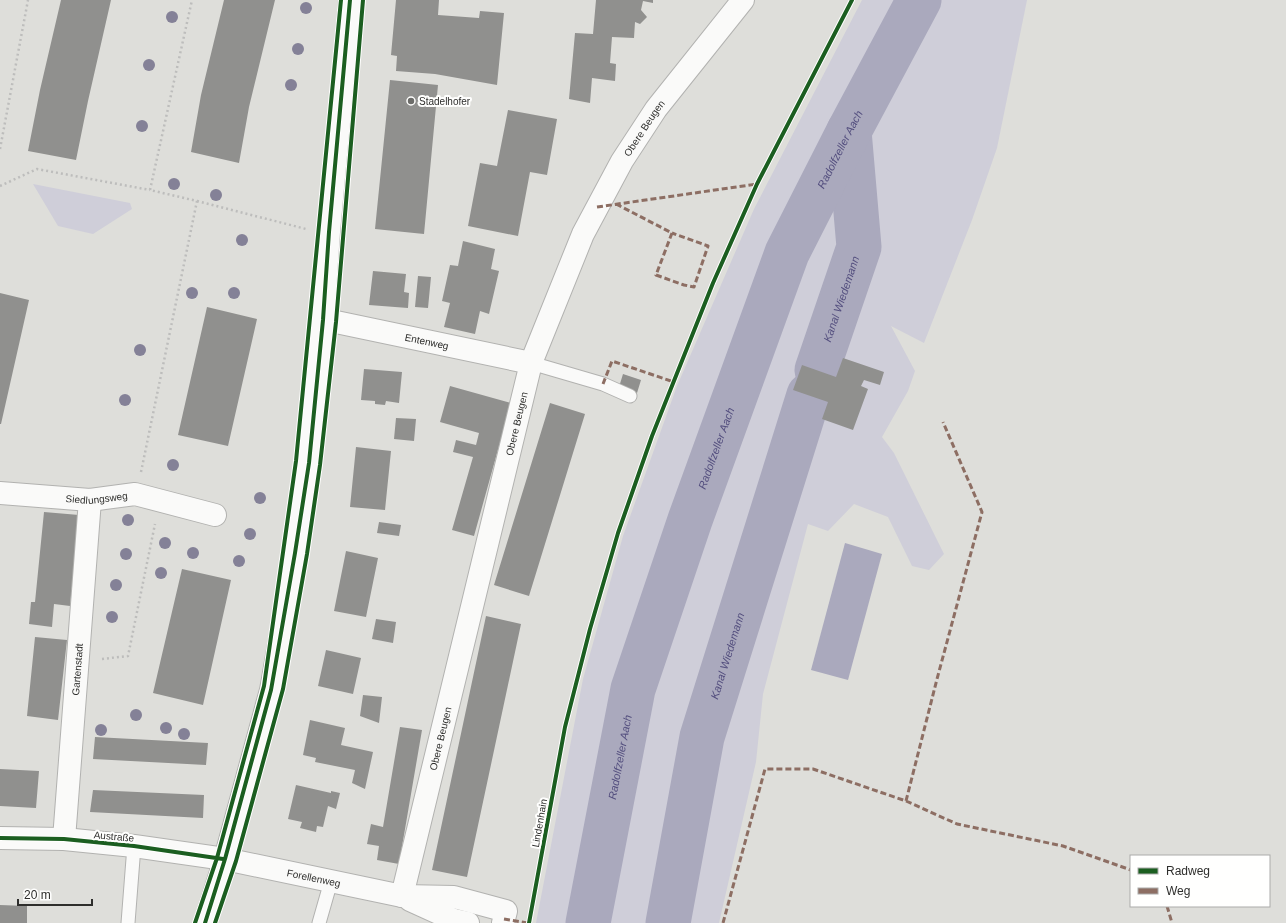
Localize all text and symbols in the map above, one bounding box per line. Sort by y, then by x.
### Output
marker: Stadelhofer [406,96,416,106]
place label: Stadelhofer [419,96,471,107]
street label: Obere Beugen [622,98,667,158]
water label: Radolfzeller Aach [815,108,865,190]
water label: Kanal Wiedemann [821,255,861,344]
street label: Entenweg [404,332,450,352]
street label: Obere Beugen [504,391,530,457]
water label: Radolfzeller Aach [696,406,736,491]
street label: Siedlungsweg [65,490,128,506]
water label: Kanal Wiedemann [708,611,747,701]
street label: Gartenstadt [70,643,85,696]
street label: Obere Beugen [428,706,454,772]
water label: Radolfzeller Aach [606,714,634,800]
street label: Lindenhain [530,798,549,848]
street label: Austraße [93,829,135,844]
legend [1130,855,1270,907]
text: Radweg [1166,864,1210,878]
street label: Forellenweg [286,867,342,889]
scale bar [18,881,92,907]
text: Weg [1166,884,1190,898]
text: 20 m [24,888,51,902]

